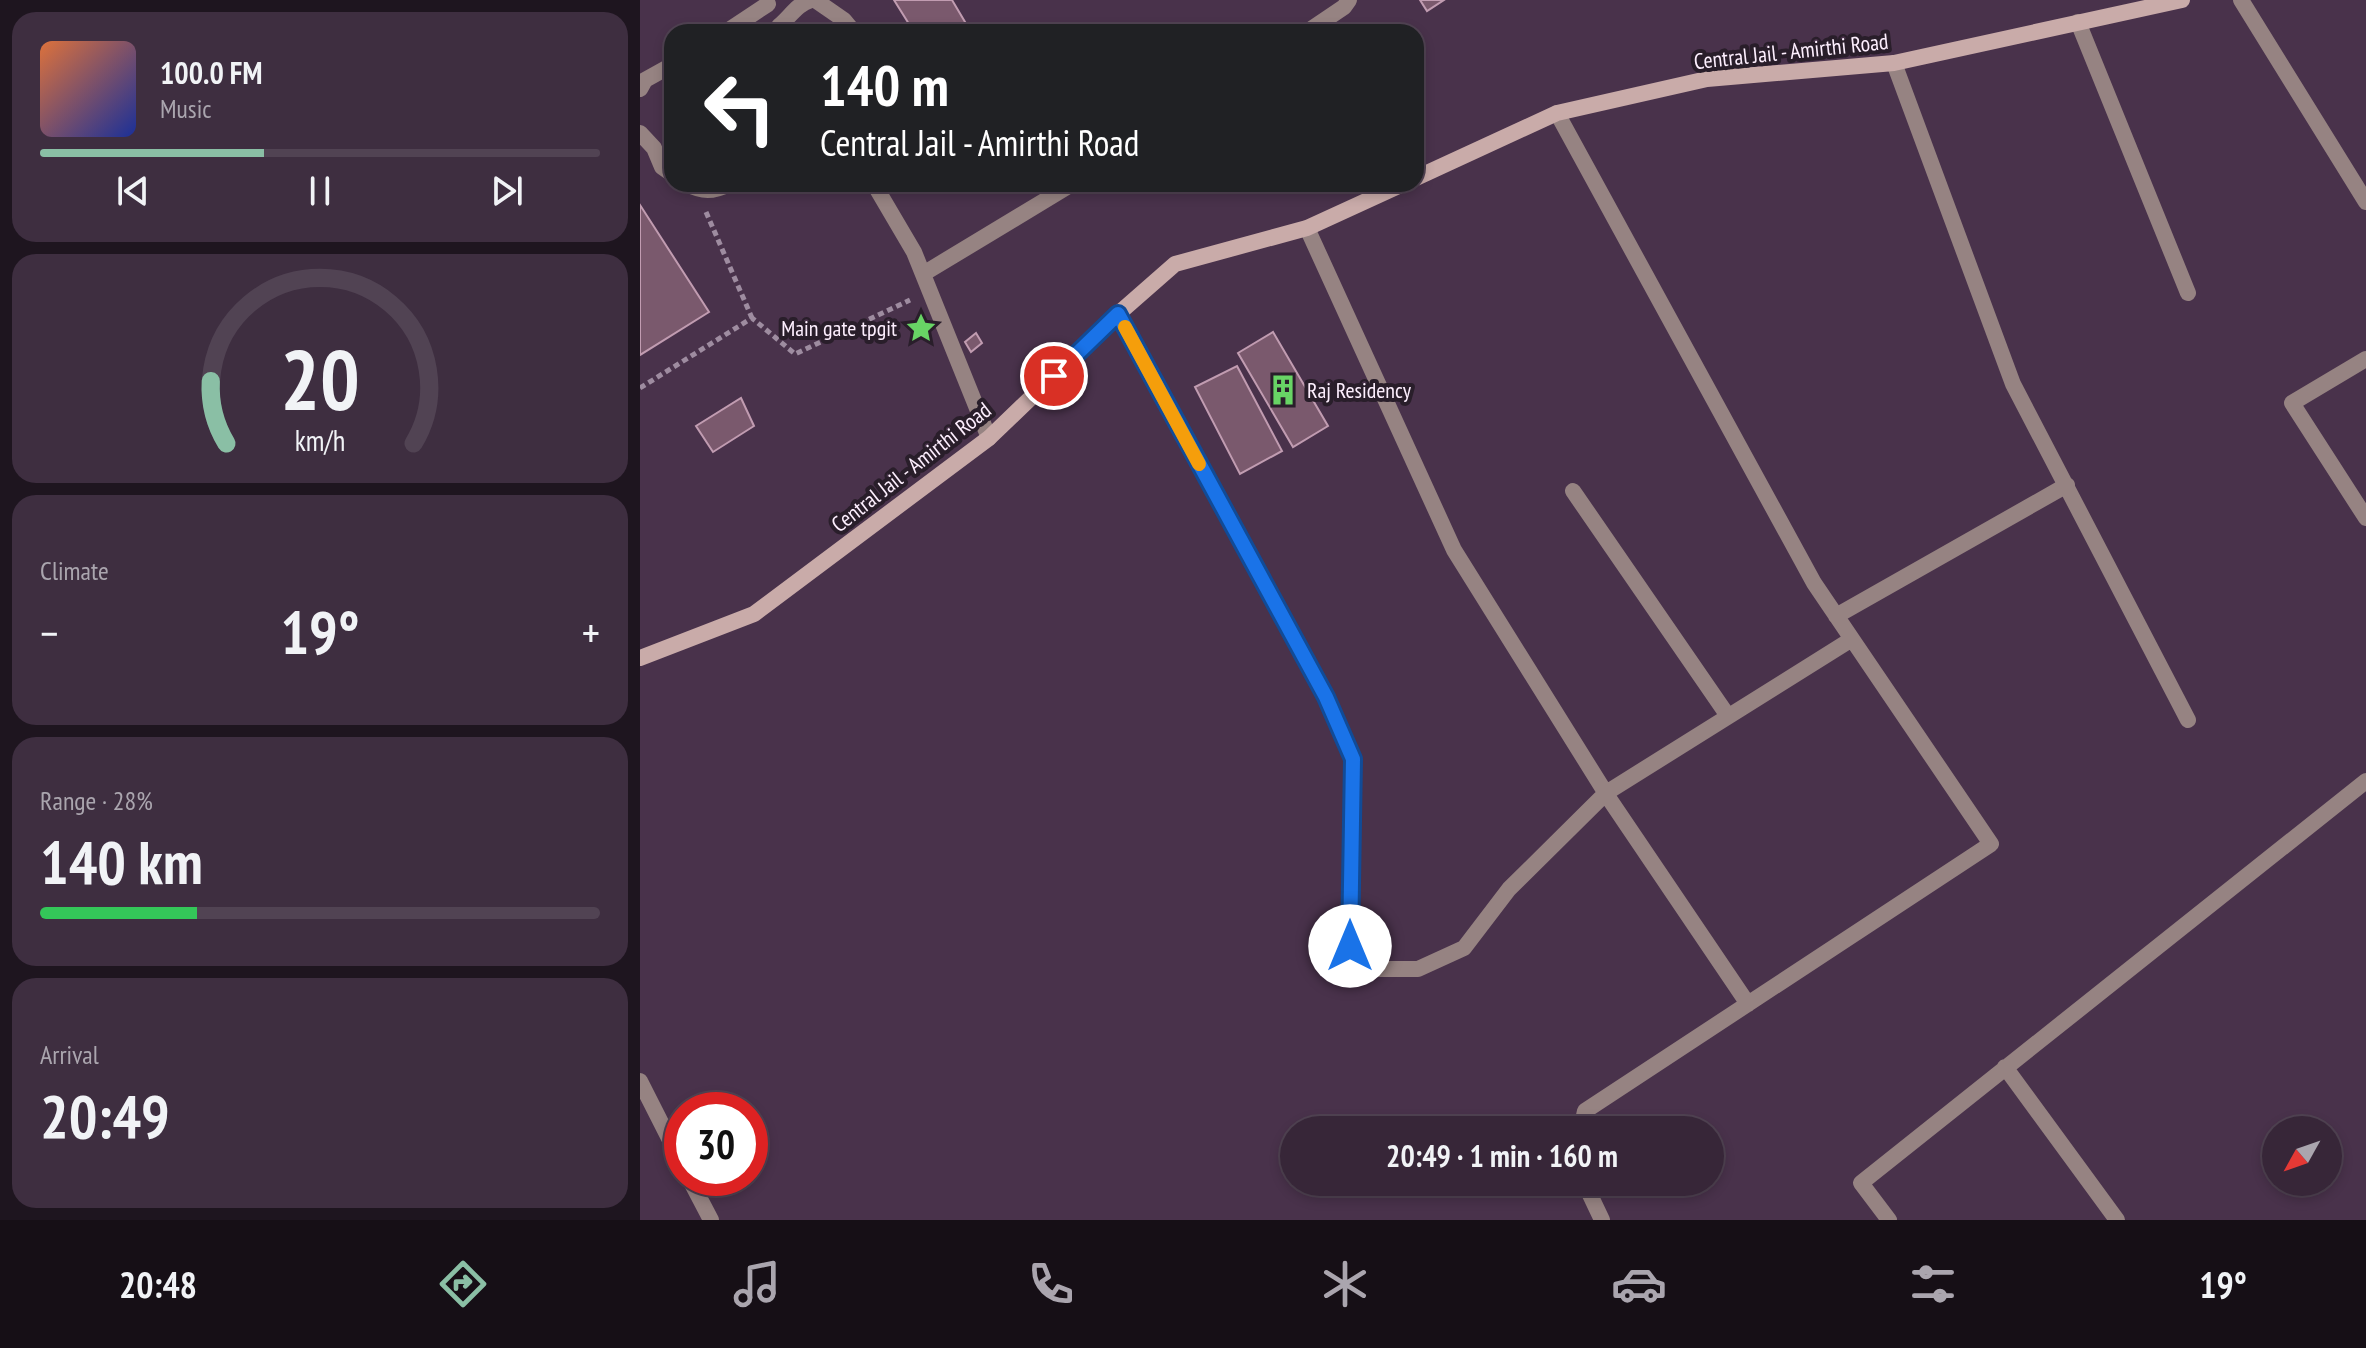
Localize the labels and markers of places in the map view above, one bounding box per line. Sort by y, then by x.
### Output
place icon: Main gate tpgit [904,311,938,345]
place label: Main gate tpgit [781,314,897,342]
pin [1020,342,1088,410]
building icon: Raj Residency [1266,373,1300,407]
place label: Raj Residency [1307,376,1412,404]

